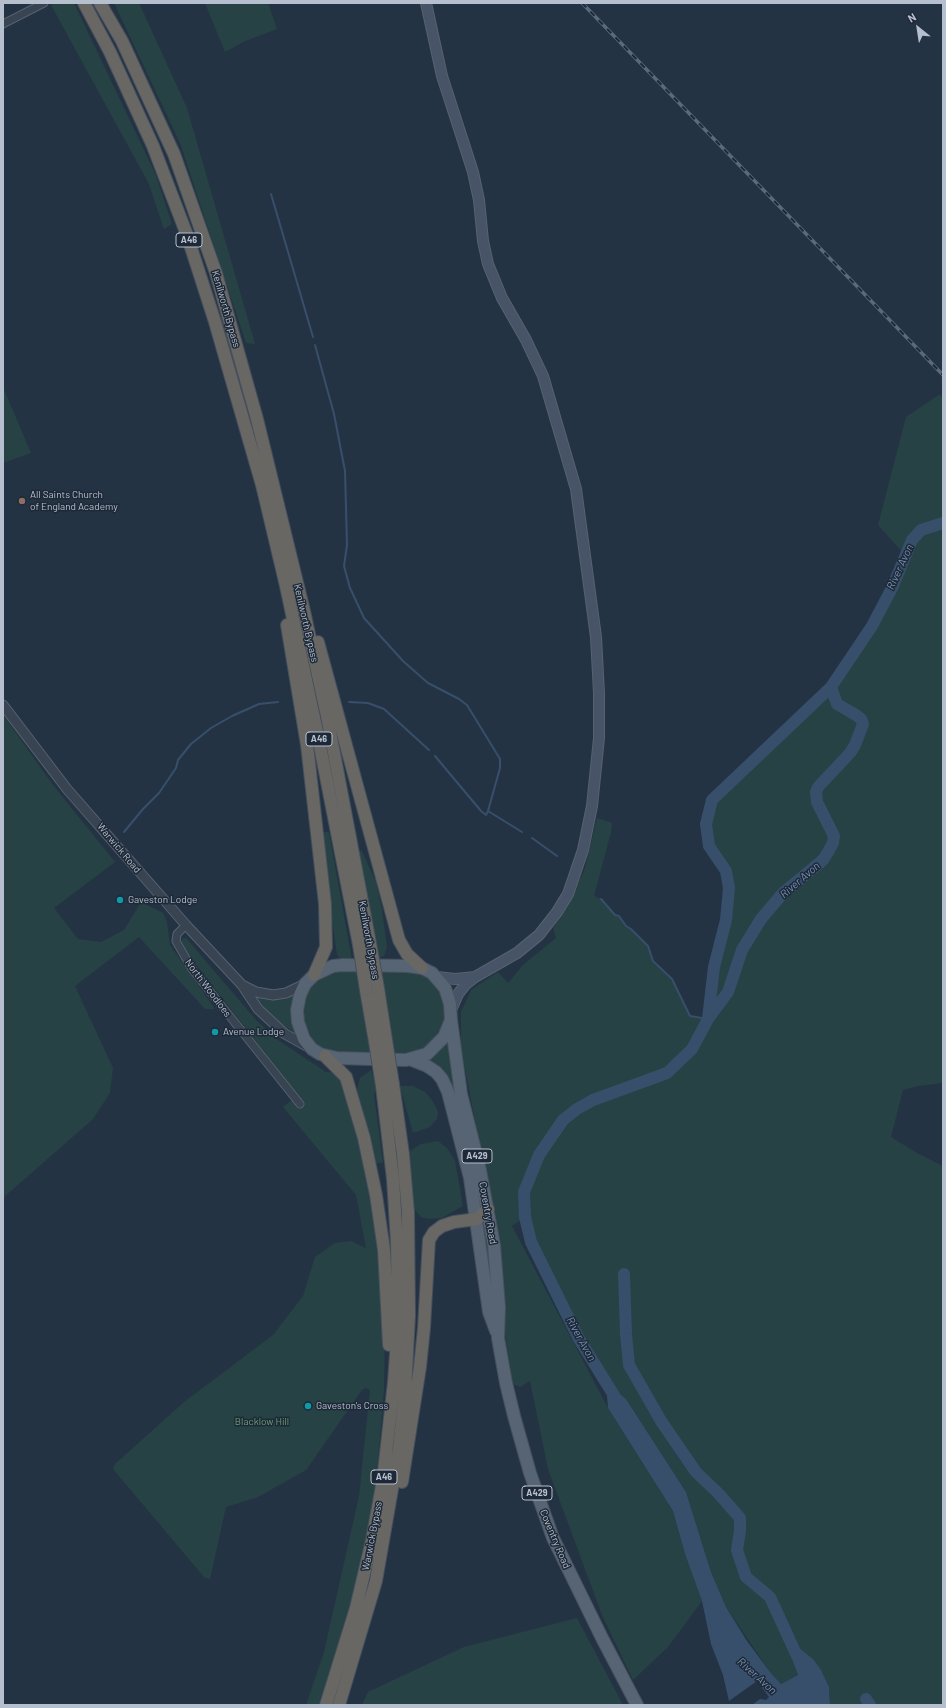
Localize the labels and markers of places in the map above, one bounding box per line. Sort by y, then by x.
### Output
place label: All Saints Church of England Academy [30,489,118,512]
marker: All Saints Church of England Academy [17,496,27,506]
place label: Gaveston Lodge [128,894,197,906]
marker: Gaveston Lodge [115,895,125,905]
place label: Avenue Lodge [223,1026,284,1038]
marker: Avenue Lodge [210,1027,220,1037]
place label: Gaveston's Cross [316,1400,388,1412]
marker: Gaveston's Cross [303,1401,313,1411]

